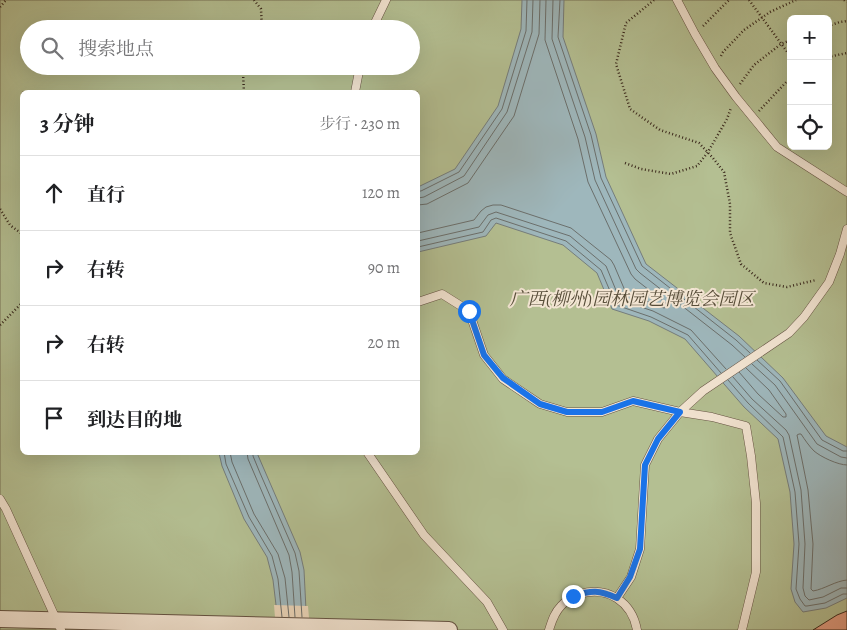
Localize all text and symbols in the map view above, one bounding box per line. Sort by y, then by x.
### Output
map controls [787,15,832,150]
button: + [787,15,832,60]
search box [20,20,420,75]
icon: search [38,34,66,62]
text: 搜索地点 [78,36,154,62]
button: − [787,60,832,105]
button: locate [787,105,832,150]
text: 3 分钟 [40,110,95,138]
text: 步行 · 230 m [319,113,400,135]
icon: ahead [40,179,68,207]
text: 直行 [87,182,125,208]
text: 120 m [362,182,400,204]
icon: right [40,254,68,282]
text: 右转 [87,257,125,283]
text: 90 m [368,257,400,279]
park label: 广西(柳州)园林园艺博览会园区 [510,287,756,311]
route start [458,300,481,323]
icon: right [40,329,68,357]
text: 右转 [87,332,125,358]
text: 20 m [367,332,400,354]
icon: arrive [40,404,68,432]
text: 到达目的地 [87,407,182,433]
route end [562,585,585,608]

